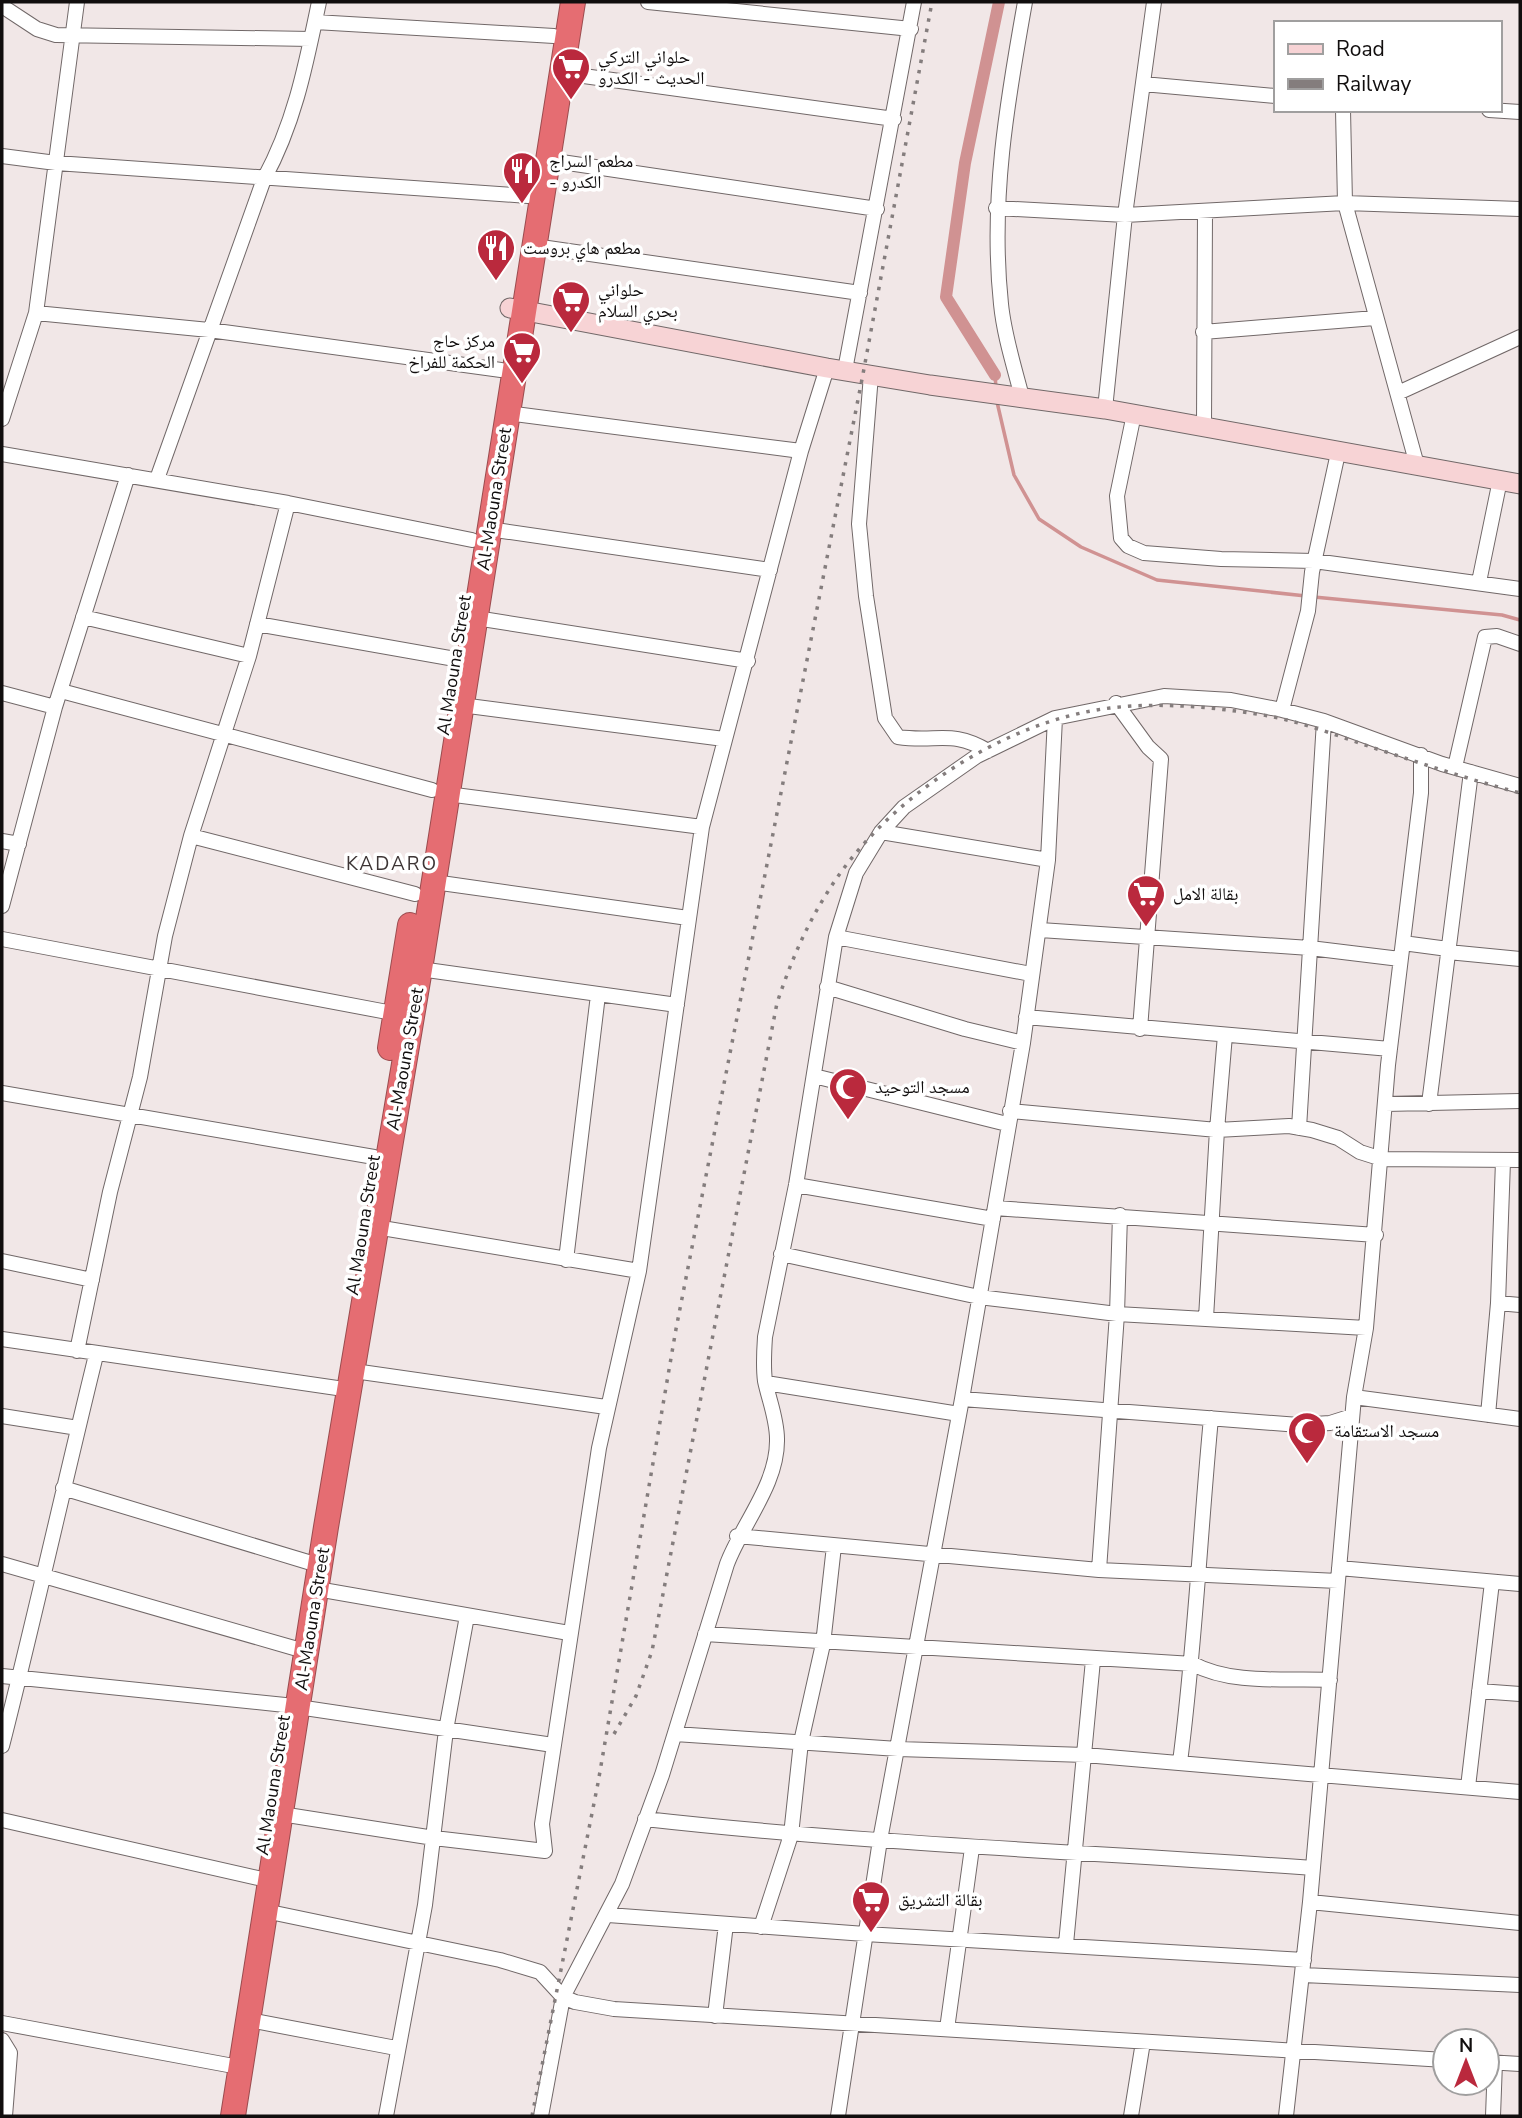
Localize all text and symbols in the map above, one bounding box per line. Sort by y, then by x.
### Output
legend [1274,21,1501,112]
text: Road [1336,35,1385,63]
place label: حلواني التركي الحديث - الكدرو [598,45,705,90]
supermarket icon: حلواني التركي الحديث - الكدرو [550,46,592,101]
text: Railway [1336,70,1411,98]
place label: مطعم السراج - الكدرو [549,149,633,194]
restaurant icon: مطعم السراج - الكدرو [501,150,543,205]
restaurant icon: مطعم هاي بروست [475,227,517,282]
place label: مطعم هاي بروست [523,236,641,263]
place label: حلواني بحري السلام [598,278,678,326]
supermarket icon: حلواني بحري السلام [550,279,592,334]
place label: مركز حاج الحكمة للفراخ [408,329,495,374]
supermarket icon: مركز حاج الحكمة للفراخ [501,330,543,385]
street label: Al-Maouna Street [471,425,517,572]
street label: Al Maouna Street [431,593,477,737]
district label: KADARO [346,851,438,877]
supermarket icon: بقالة الامل [1125,873,1167,928]
place label: بقالة الامل [1173,882,1239,906]
street label: Al-Maouna Street [381,985,429,1132]
mosque icon: مسجد التوحيد [827,1066,869,1121]
place label: مسجد التوحيد [875,1075,970,1099]
street label: Al Maouna Street [340,1153,386,1297]
mosque icon: مسجد الاستقامة [1286,1410,1328,1465]
place label: مسجد الاستقامة [1334,1419,1439,1443]
street label: Al-Maouna Street [289,1545,335,1692]
street label: Al Maouna Street [250,1713,296,1857]
supermarket icon: بقالة التشريق [850,1879,892,1934]
place label: بقالة التشريق [898,1888,983,1912]
north arrow [1431,2027,1501,2097]
text: N [1459,2033,1473,2059]

